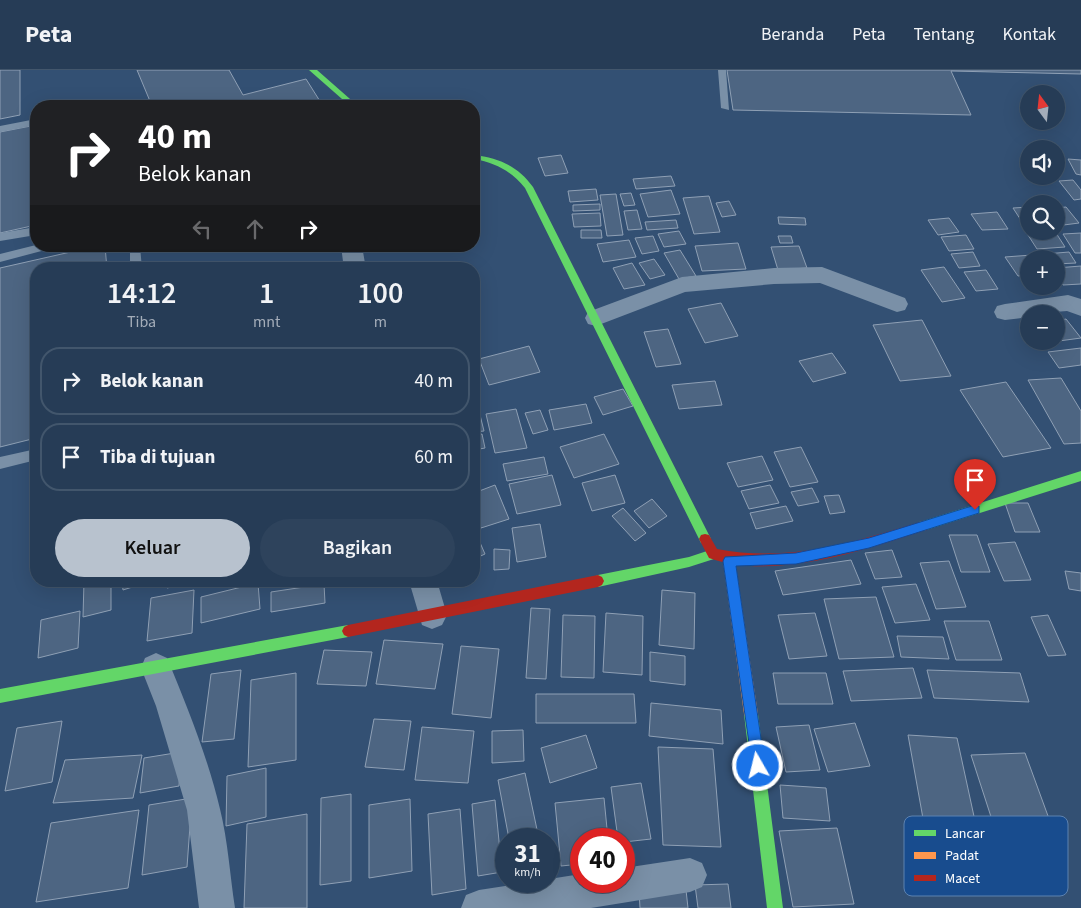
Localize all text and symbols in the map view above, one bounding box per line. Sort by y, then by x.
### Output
text: Peta [25,17,72,52]
text: Beranda [761,22,824,47]
text: Peta [852,22,885,47]
text: Tentang [913,22,974,47]
text: Kontak [1002,22,1056,47]
north arrow [1020,85,1065,130]
map controls [1020,85,1065,350]
text: 40 m [138,112,212,162]
icon: right [55,120,120,185]
button: sound [1020,140,1065,185]
text: Belok kanan [138,158,252,190]
button: search [1020,195,1065,240]
icon: left [188,215,216,243]
icon: ahead [241,215,269,243]
icon: right [294,215,322,243]
button: + [1020,250,1065,295]
text: 14:12 [107,272,176,315]
text: 1 [259,272,275,315]
text: 100 [357,272,403,315]
button: − [1020,305,1065,350]
text: Tiba [127,311,156,333]
text: mnt [253,311,281,333]
text: m [374,311,387,333]
icon: right [57,367,85,395]
text: Belok kanan [100,368,204,395]
text: 40 m [415,368,453,395]
icon: arrive [57,443,85,471]
text: Tiba di tujuan [100,444,215,471]
text: 60 m [415,444,453,471]
pin [954,459,996,510]
icon: arrive [961,466,989,494]
button: Keluar [55,519,250,577]
button: Bagikan [260,519,455,577]
position arrow [731,739,783,791]
legend [904,816,1068,896]
text: Lancar [945,824,985,844]
speed limit sign: 40 [570,828,635,893]
text: 31 [514,836,541,872]
text: Padat [945,846,979,866]
text: km/h [514,864,541,881]
text: Macet [945,869,980,889]

